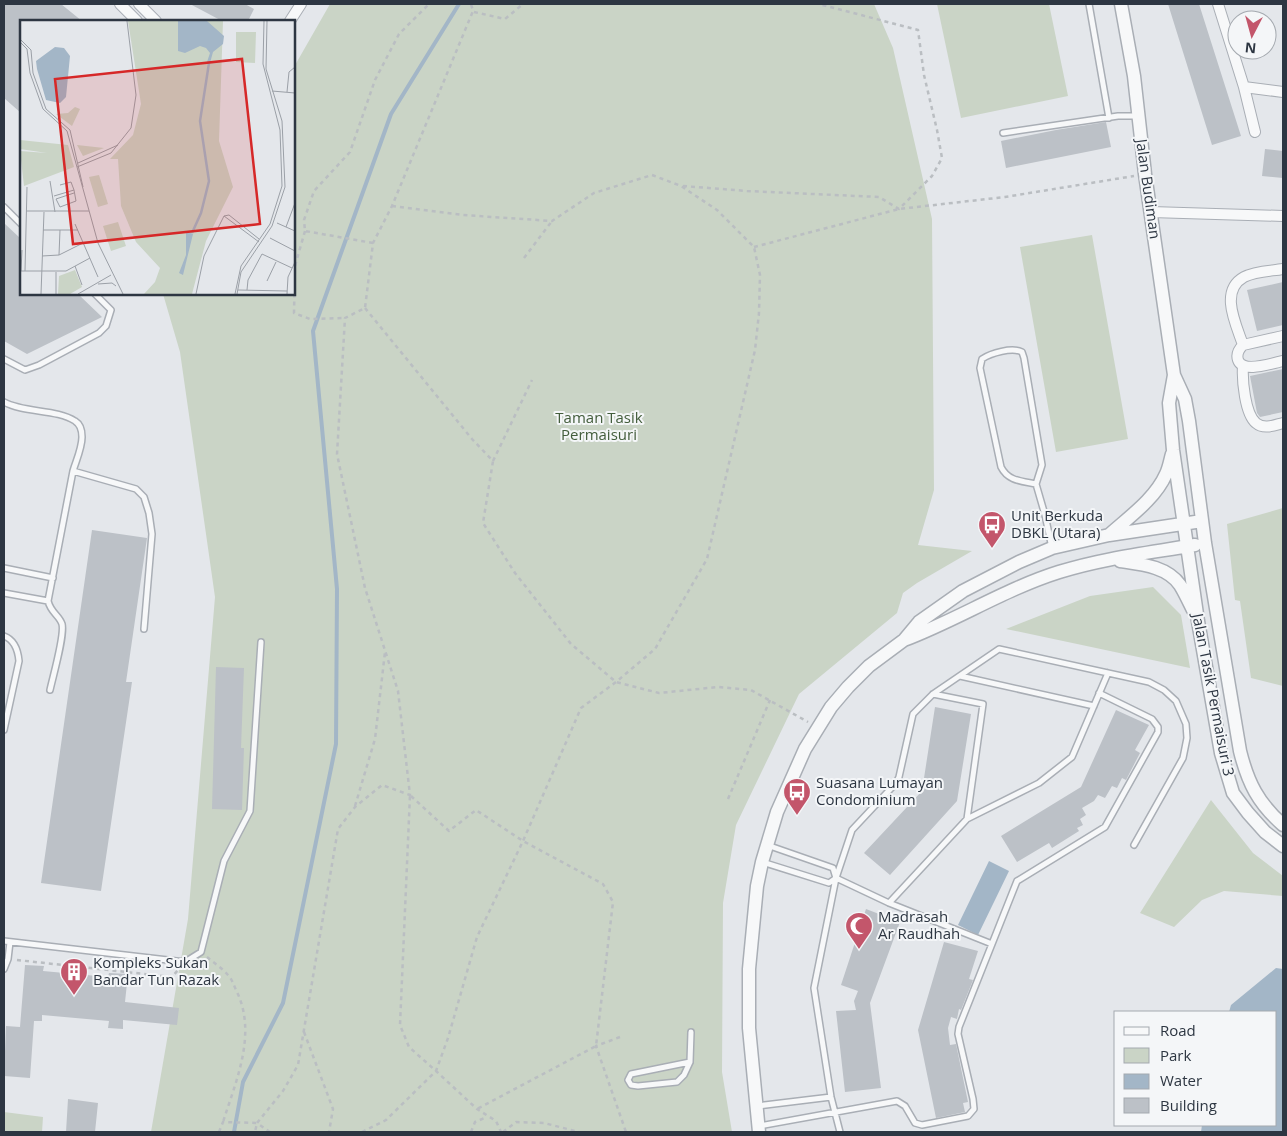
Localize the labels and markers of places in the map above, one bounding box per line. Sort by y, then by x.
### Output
place label: Unit Berkuda DBKL (Utara) [1011,505,1103,542]
bus stop icon: Unit Berkuda DBKL (Utara) [977,510,1007,549]
place label: Suasana Lumayan Condominium [816,772,943,809]
bus stop icon: Suasana Lumayan Condominium [782,777,812,816]
place label: Madrasah Ar Raudhah [878,906,960,943]
mosque icon: Madrasah Ar Raudhah [844,911,874,950]
place label: Kompleks Sukan Bandar Tun Razak [93,952,219,989]
building icon: Kompleks Sukan Bandar Tun Razak [59,957,89,996]

